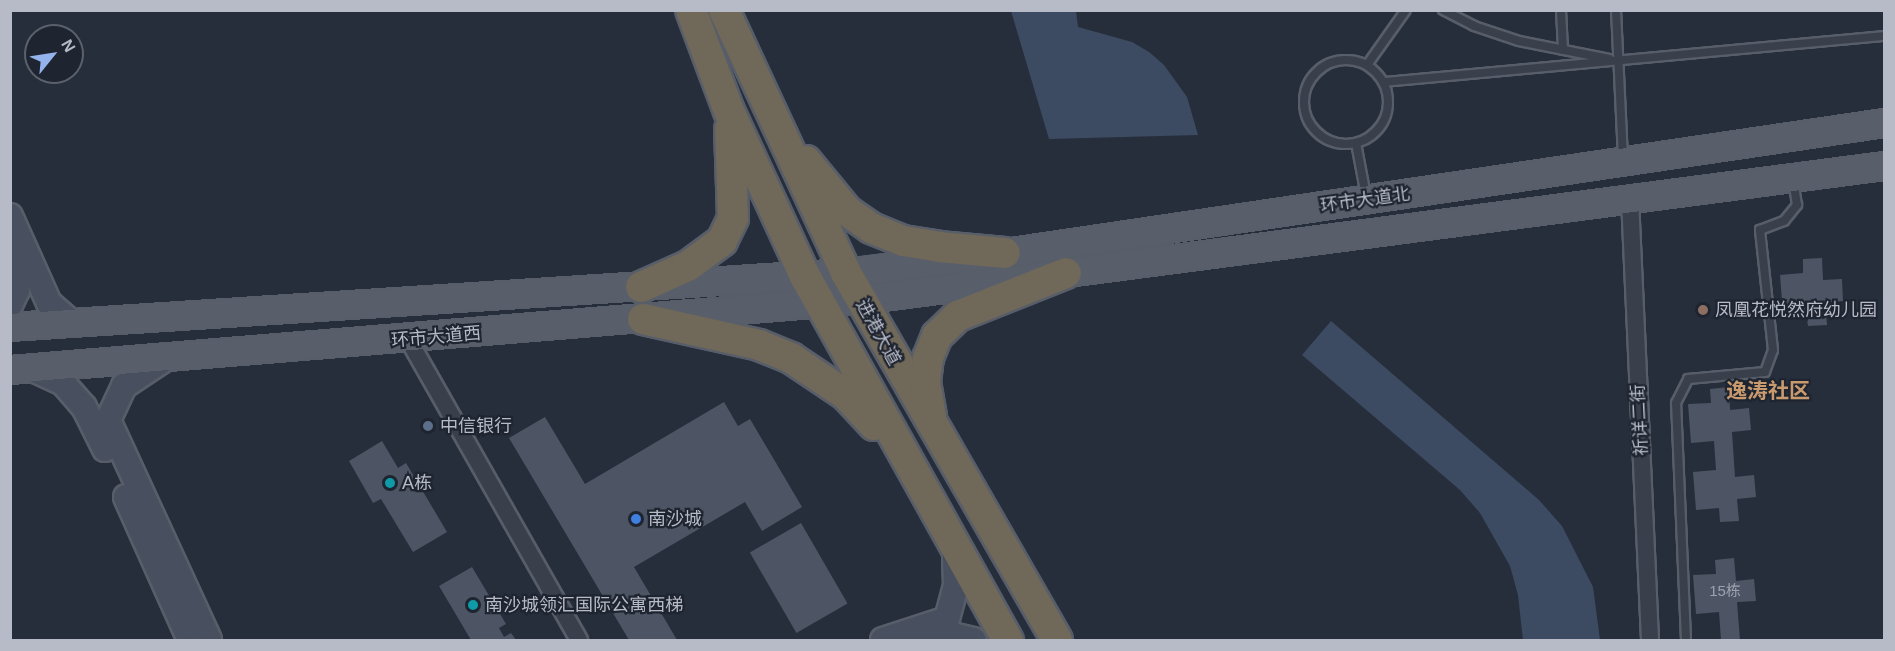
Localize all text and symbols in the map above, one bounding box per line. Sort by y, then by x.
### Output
north arrow [24,24,84,84]
text: N [58,36,79,55]
street label: 环市大道北 [1319,183,1411,217]
street label: 进港大道 [851,295,905,369]
place label: 凤凰花悦然府幼儿园 [1715,299,1877,321]
marker: 凤凰花悦然府幼儿园 [1696,303,1710,317]
street label: 环市大道西 [390,322,482,352]
district label: 逸涛社区 [1726,378,1810,404]
street label: 祈详二街 [1627,383,1653,457]
place label: 中信银行 [440,415,512,437]
marker: 中信银行 [421,419,435,433]
place label: A栋 [402,472,432,494]
marker: A栋 [383,476,397,490]
place label: 南沙城 [648,508,702,530]
marker: 南沙城 [629,512,643,526]
house number: 15栋 [1709,582,1741,600]
place label: 南沙城领汇国际公寓西梯 [485,594,683,616]
marker: 南沙城领汇国际公寓西梯 [466,598,480,612]

